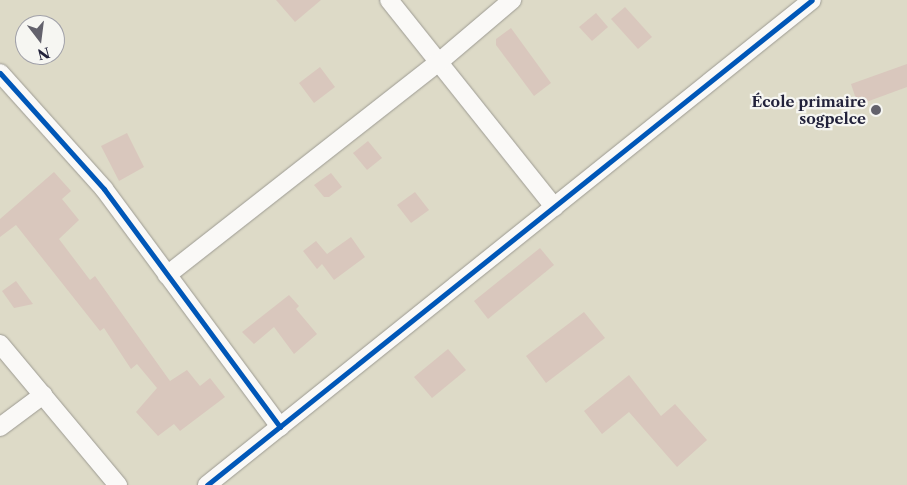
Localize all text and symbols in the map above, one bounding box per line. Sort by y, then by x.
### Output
north arrow [15,15,65,65]
text: N [35,43,52,64]
place label: École primaire sogpelce [751,92,866,127]
marker: École primaire sogpelce [870,104,882,116]

